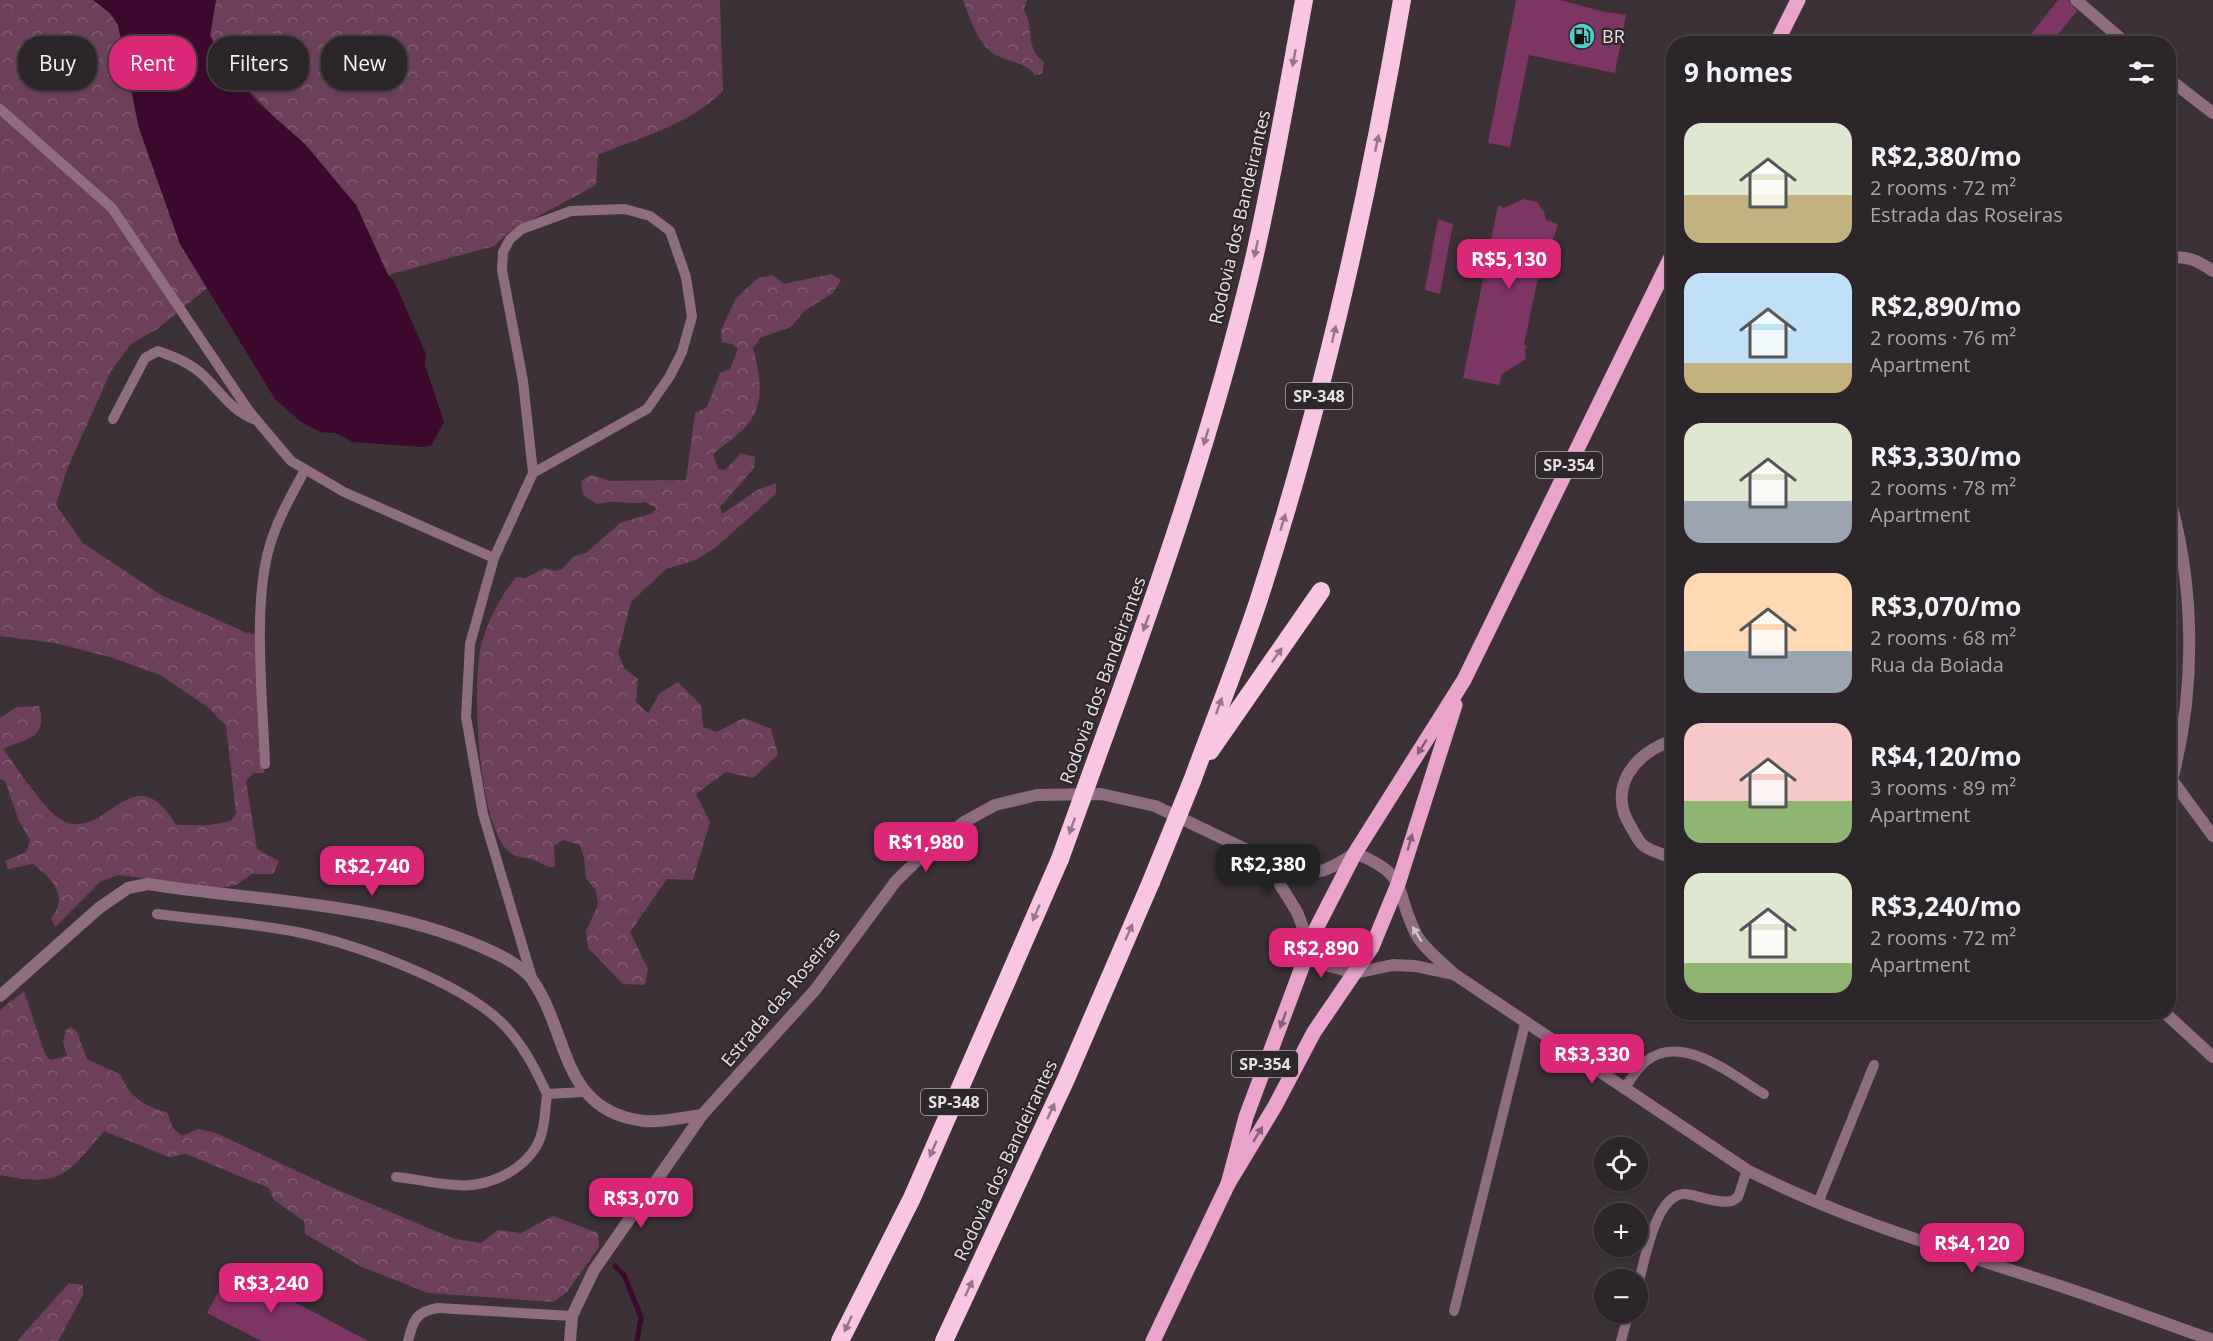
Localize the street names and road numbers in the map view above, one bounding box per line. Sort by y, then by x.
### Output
street label: Rodovia dos Bandeirantes [1203,108,1275,326]
road number: SP-348 [1286,383,1352,409]
road number: SP-354 [1536,452,1602,478]
street label: Rodovia dos Bandeirantes [1053,573,1151,787]
street label: Estrada das Roseiras [715,923,845,1071]
road number: SP-354 [1232,1051,1298,1077]
street label: Rodovia dos Bandeirantes [948,1056,1062,1264]
road number: SP-348 [921,1089,987,1115]

